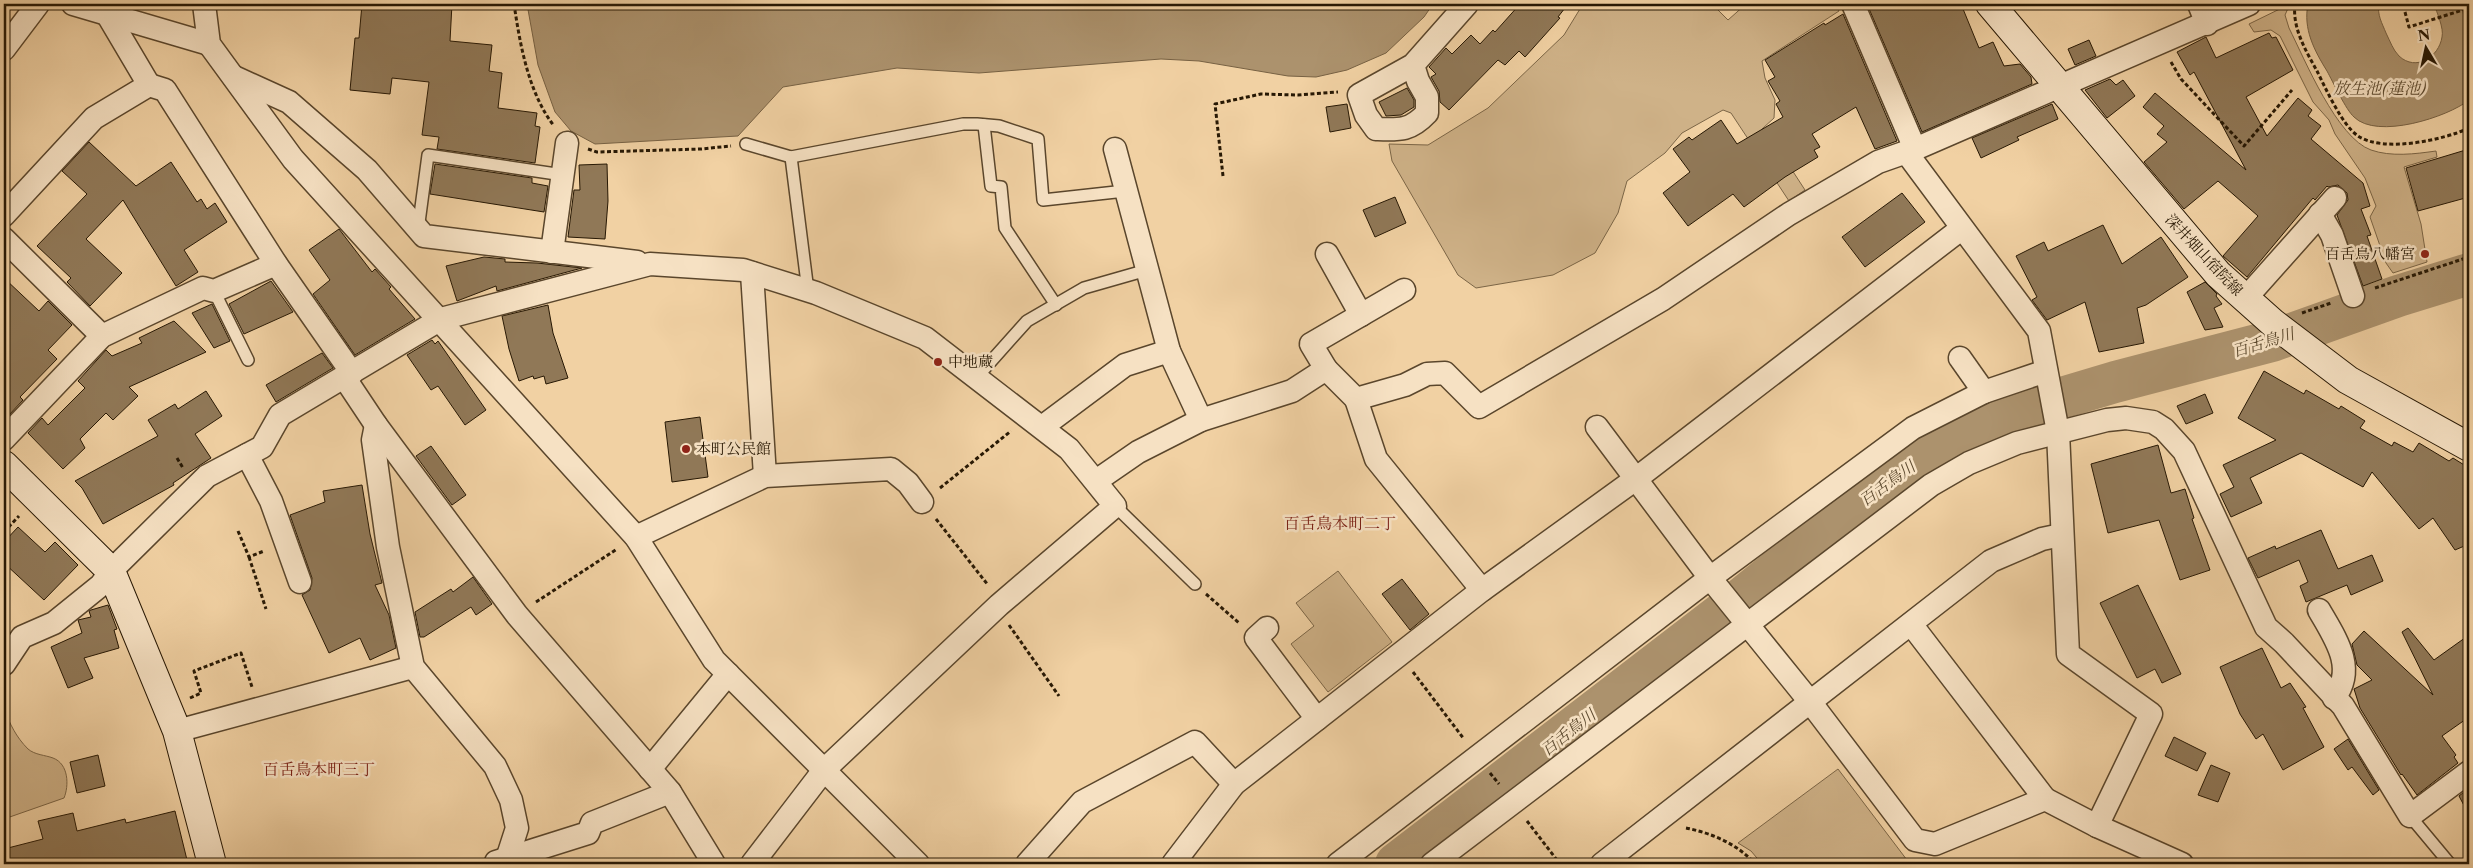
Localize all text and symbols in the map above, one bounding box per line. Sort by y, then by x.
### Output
north arrow [2400,22,2450,72]
text: N [2417,25,2431,45]
water label: 放生池(蓮池) [2333,78,2427,98]
street label: 深井畑山宿院線 [2162,210,2247,300]
place label: 百舌鳥八幡宮 [2325,244,2415,263]
marker: 百舌鳥八幡宮 [2419,248,2431,260]
water label: 百舌鳥川 [2229,322,2298,361]
place label: 中地蔵 [948,352,993,371]
marker: 中地蔵 [932,356,944,368]
place label: 本町公民館 [696,439,771,458]
marker: 本町公民館 [680,443,692,455]
water label: 百舌鳥川 [1855,455,1920,510]
district label: 百舌鳥本町二丁 [1284,513,1396,533]
water label: 百舌鳥川 [1537,703,1601,760]
district label: 百舌鳥本町三丁 [263,759,375,779]

